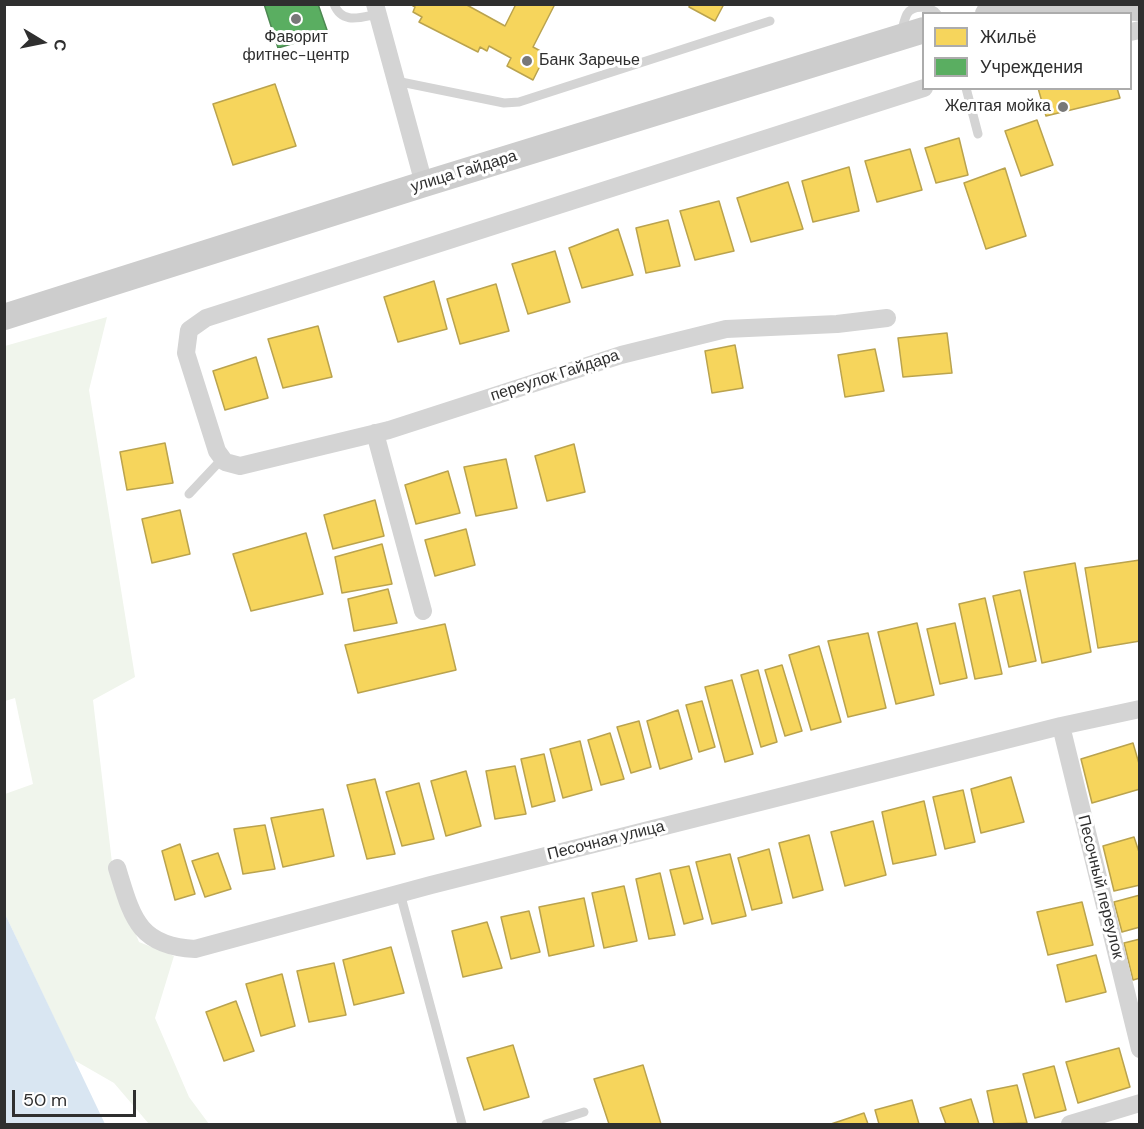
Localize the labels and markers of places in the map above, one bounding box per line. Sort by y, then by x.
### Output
marker: Фаворит фитнес-центр [289,12,303,26]
place label: Фаворит фитнес-центр [243,28,349,66]
place label: Банк Заречье [539,51,640,71]
marker: Банк Заречье [520,54,534,68]
place label: Желтая мойка [945,97,1051,117]
marker: Желтая мойка [1056,100,1070,114]

